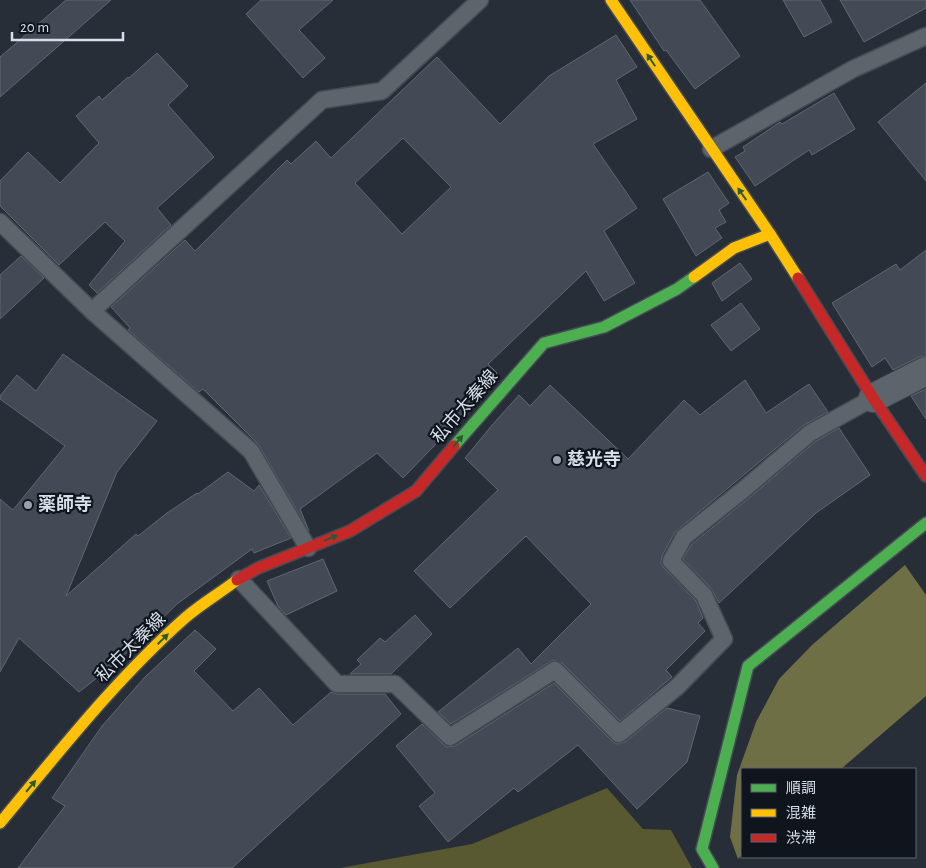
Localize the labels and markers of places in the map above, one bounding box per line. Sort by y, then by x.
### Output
place label: 慈光寺 [567,449,621,469]
marker: 慈光寺 [551,454,563,466]
place label: 薬師寺 [38,494,92,514]
marker: 薬師寺 [22,499,34,511]

